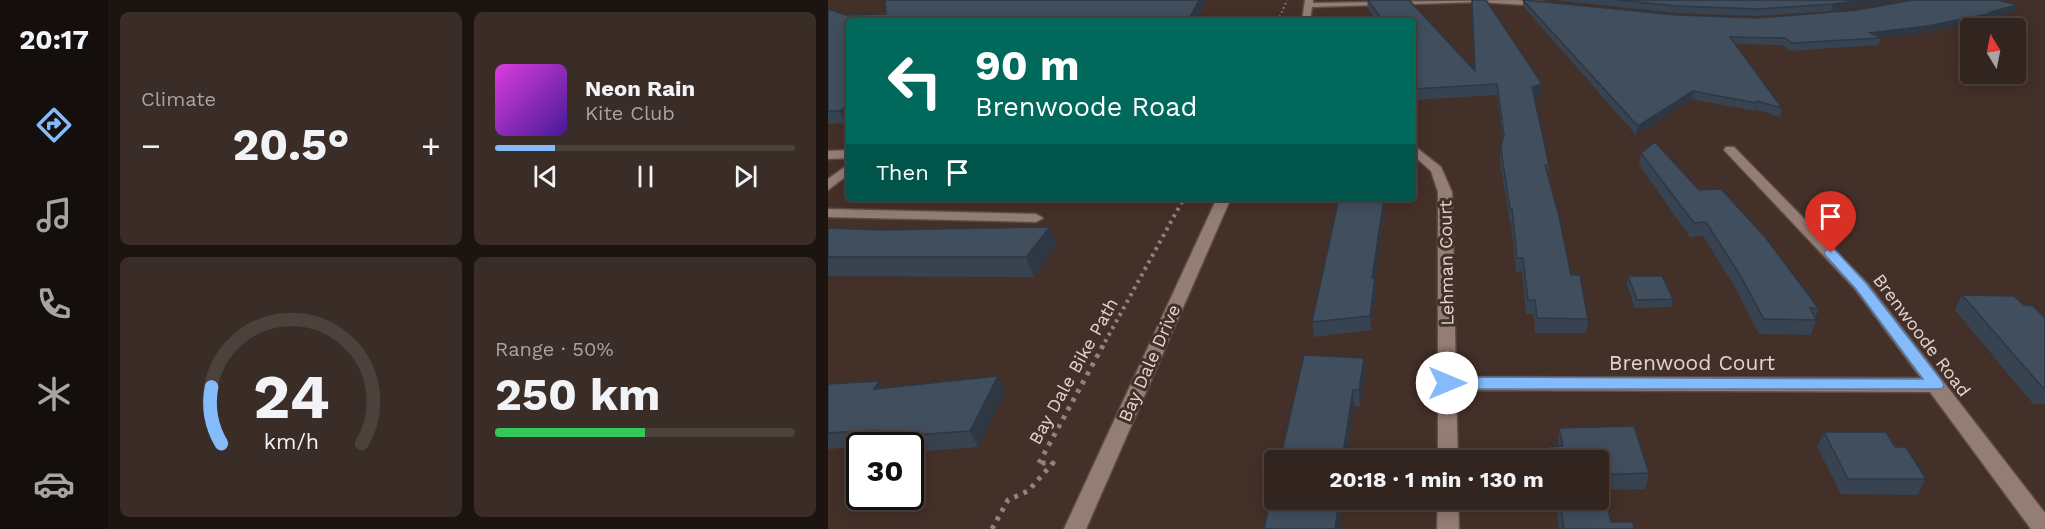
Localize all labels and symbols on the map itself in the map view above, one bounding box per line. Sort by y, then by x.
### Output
north arrow [1960,18,2026,84]
pin [1805,191,1856,253]
street label: Lehman Court [1434,200,1458,326]
street label: Brenwoode Road [1869,269,1975,401]
street label: Bay Dale Bike Path [1024,294,1122,448]
street label: Bay Dale Drive [1114,301,1184,425]
street label: Brenwood Court [1609,350,1775,375]
position arrow [1415,351,1479,415]
speed limit sign: 30 [846,432,924,510]

